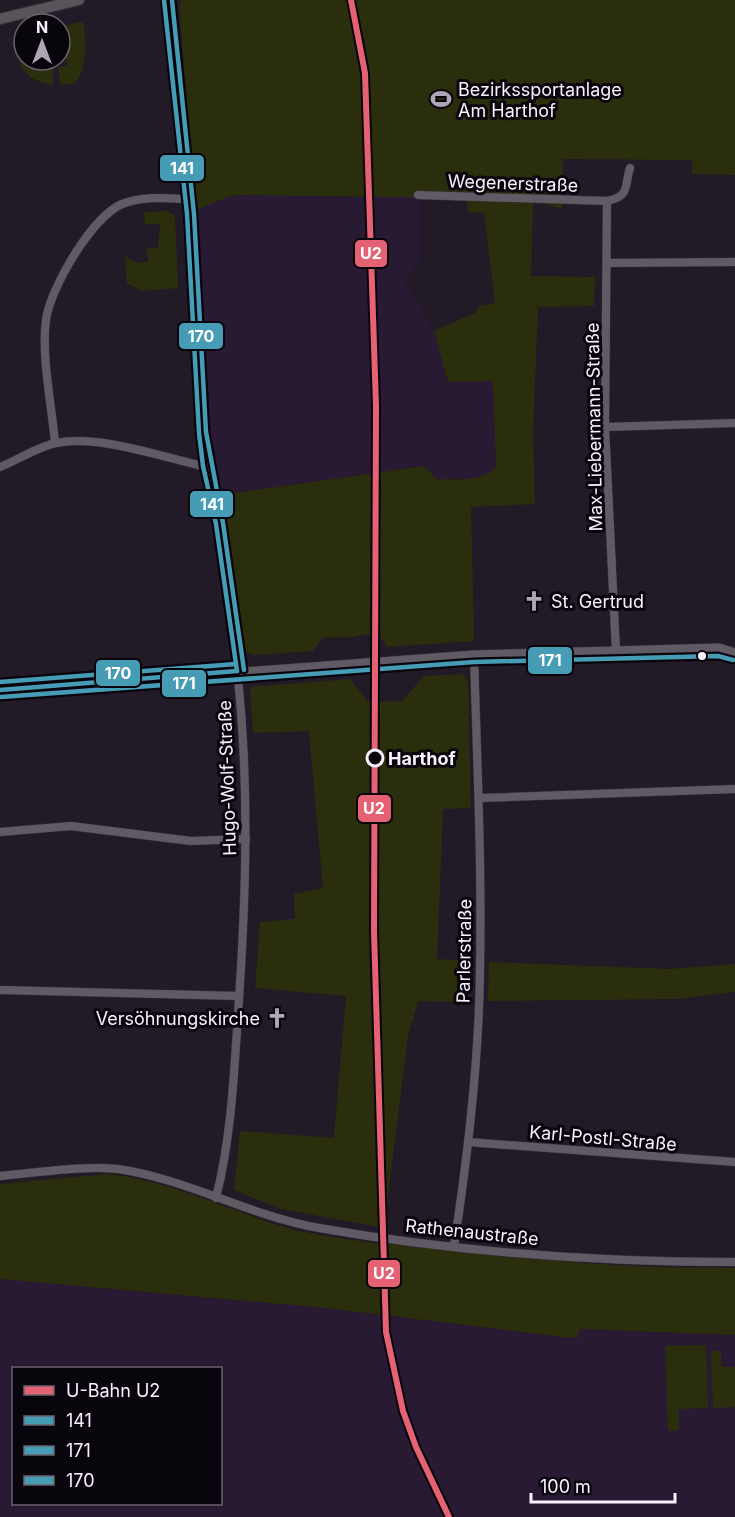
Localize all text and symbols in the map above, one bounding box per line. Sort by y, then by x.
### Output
north arrow [12,12,72,72]
text: N [36,17,48,37]
place label: Bezirkssportanlage Am Harthof [458,79,622,121]
sports icon: Bezirkssportanlage Am Harthof [429,87,453,111]
line badge: 141 [159,154,205,182]
text: 141 [170,158,194,178]
street label: Wegenerstraße [447,170,579,196]
line badge: U2 [354,239,388,268]
text: U2 [360,243,382,263]
line badge: 170 [178,322,224,350]
street label: Max-Liebermann-Straße [582,322,606,532]
text: 170 [188,326,215,346]
line badge: 141 [189,490,234,518]
text: 141 [200,494,224,514]
church icon: St. Gertrud [522,589,546,613]
place label: St. Gertrud [551,591,644,612]
line badge: 171 [527,646,573,675]
text: 171 [538,650,562,670]
unlabelled marker [696,650,708,662]
line badge: 170 [95,659,141,687]
text: 170 [105,663,132,683]
line badge: 171 [161,669,207,698]
text: 171 [172,673,196,693]
street label: Hugo-Wolf-Straße [214,700,240,856]
place label: Harthof [388,748,456,769]
marker: Harthof [366,749,384,767]
line badge: U2 [357,794,392,823]
text: U2 [363,798,385,818]
street label: Parlerstraße [453,899,475,1003]
church icon: Versöhnungskirche [265,1006,289,1030]
place label: Versöhnungskirche [96,1008,260,1029]
street label: Karl-Postl-Straße [528,1121,678,1155]
street label: Rathenaustraße [404,1215,540,1249]
line badge: U2 [367,1259,401,1288]
text: U2 [373,1263,395,1283]
legend [12,1367,222,1505]
text: U-Bahn U2 [66,1380,160,1401]
text: 141 [66,1410,92,1431]
text: 171 [66,1440,91,1461]
scale bar [531,1466,675,1504]
text: 170 [66,1470,95,1491]
text: 100 m [540,1476,591,1497]

